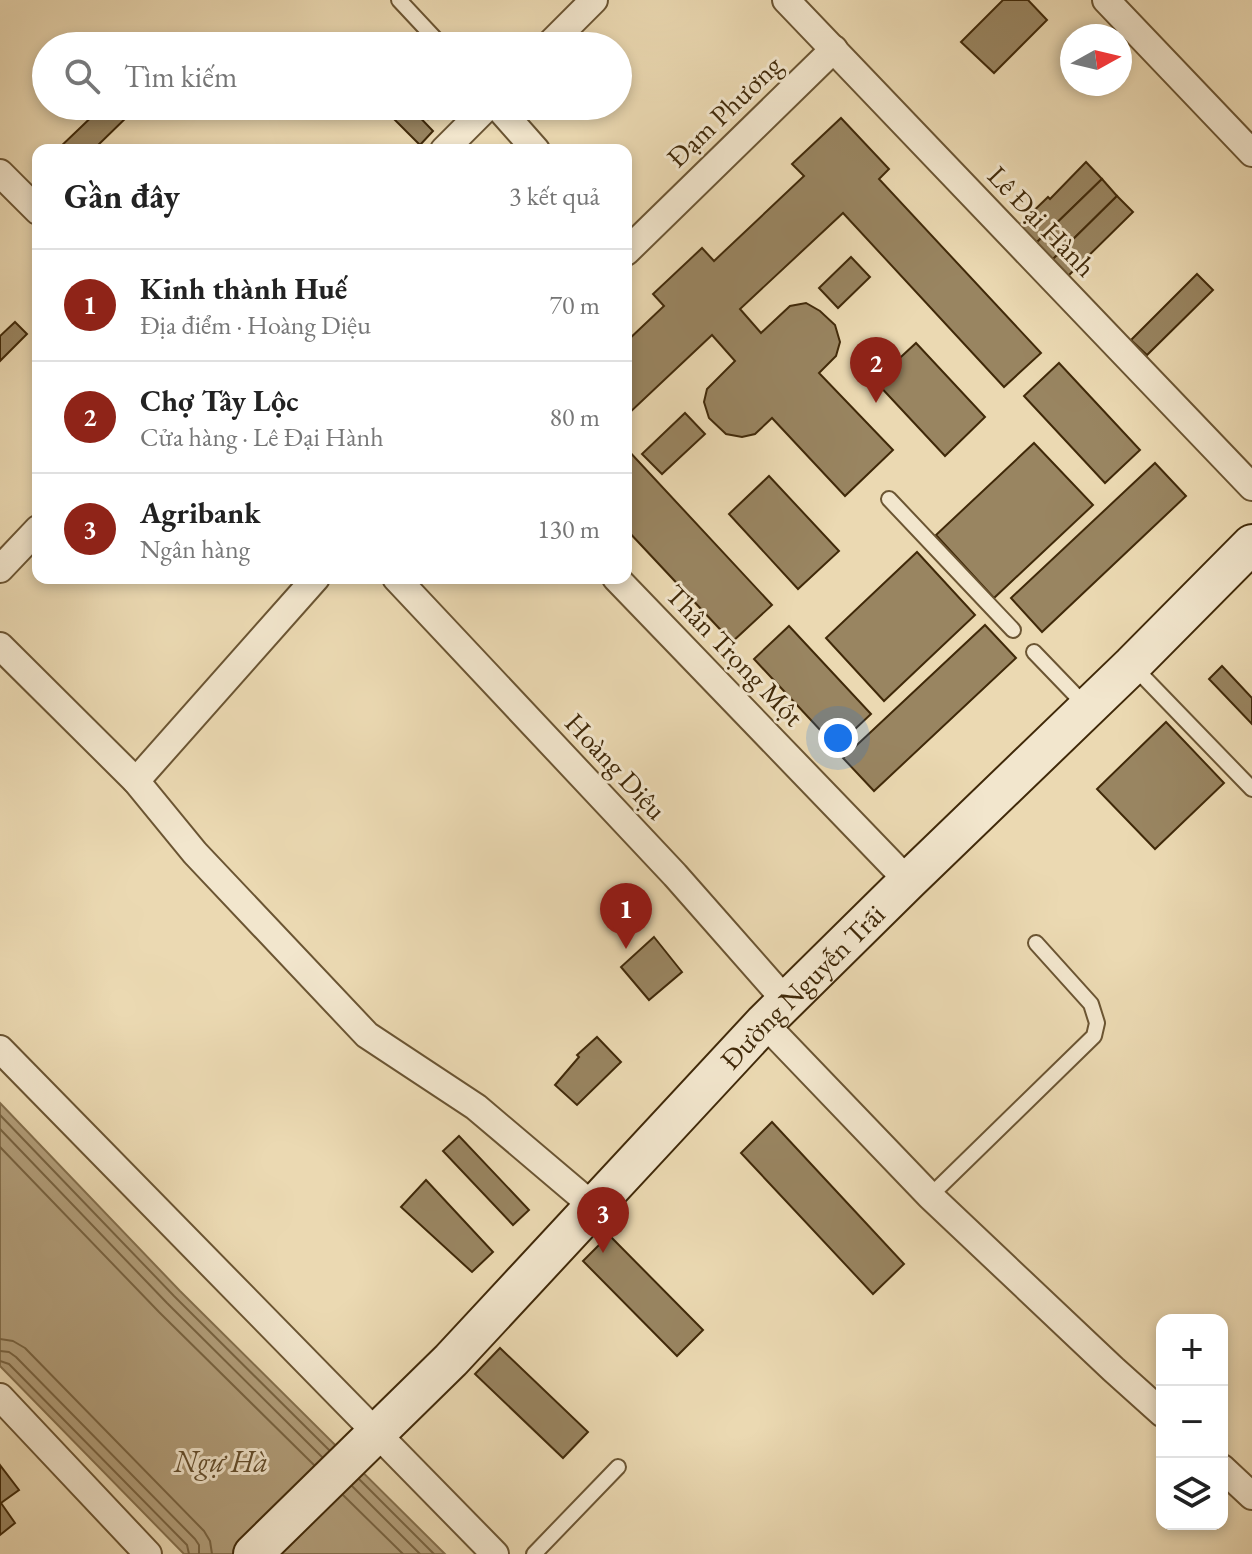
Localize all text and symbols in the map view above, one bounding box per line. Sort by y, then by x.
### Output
north arrow [1060,24,1132,96]
search box [32,32,632,120]
street label: Đạm Phương [659,47,790,175]
icon: search [60,54,104,98]
text: Tìm kiếm [124,57,237,96]
street label: Lê Đại Hành [980,158,1104,284]
text: Gần đây [64,174,180,218]
text: 3 kết quả [509,179,600,213]
text: Kinh thành Huế [140,269,347,308]
text: 1 [83,288,97,322]
text: 70 m [550,288,600,322]
text: Địa điểm · Hoàng Diệu [140,308,371,342]
pin: 2 [850,337,902,403]
text: Chợ Tây Lộc [140,381,299,420]
text: 2 [83,400,97,434]
text: 80 m [550,400,600,434]
text: Cửa hàng · Lê Đại Hành [140,420,384,454]
text: Agribank [140,493,261,532]
text: 3 [83,512,97,546]
text: 130 m [537,512,600,546]
text: Ngân hàng [140,532,250,566]
street label: Thân Trọng Một [658,576,812,734]
street label: Hoàng Diệu [557,705,675,827]
your location [818,718,858,758]
pin: 1 [600,883,652,949]
street label: Đường Nguyễn Trãi [712,896,892,1077]
pin: 3 [577,1187,629,1253]
map controls [1156,1314,1228,1530]
button: + [1156,1314,1228,1386]
button: − [1156,1386,1228,1458]
water label: Ngự Hà [173,1442,268,1481]
button: layers [1156,1458,1228,1530]

